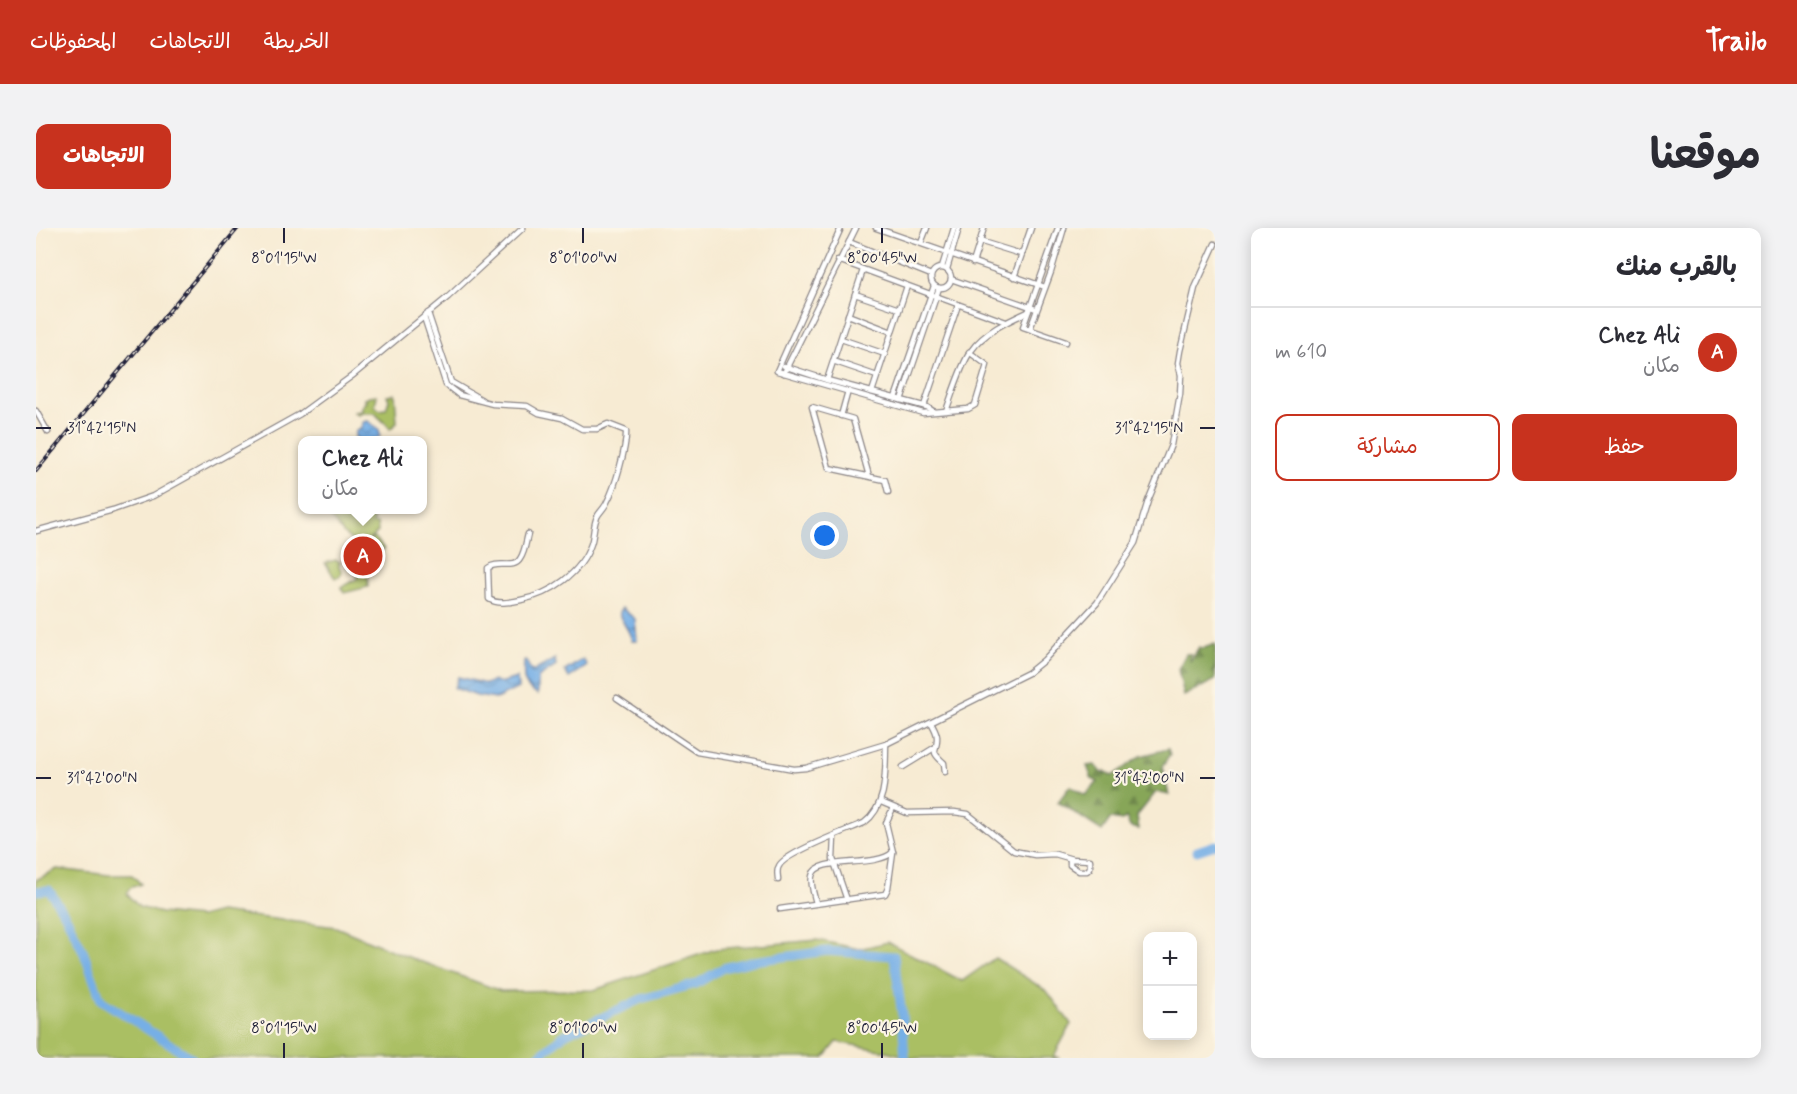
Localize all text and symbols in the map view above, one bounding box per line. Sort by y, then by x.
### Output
text: Trailo [1706,24,1767,61]
text: المحفوظات [30,28,116,56]
text: الاتجاهات [149,28,231,56]
text: الخريطة [264,28,329,56]
button: الاتجاهات [36,124,171,189]
text: موقعنا [1650,129,1761,184]
text: 8°01'15"W [251,249,317,269]
text: 8°01'00"W [549,249,617,269]
text: 8°00'45"W [847,249,917,269]
text: بالقرب منك [1616,251,1737,285]
text: Chez Ali [1598,322,1680,350]
text: 610 m [1275,339,1327,366]
text: A [1711,339,1724,366]
text: مكان [1643,353,1680,380]
button: مشاركة [1275,414,1500,481]
button: حفظ [1512,414,1737,481]
text: 31°42'15"N [68,419,136,439]
text: 31°42'15"N [1115,419,1183,439]
popup [298,436,427,514]
text: Chez Ali [322,445,403,473]
text: مكان [322,476,359,503]
your location [810,521,839,550]
pin: A [344,534,382,578]
text: 31°42'00"N [67,769,137,789]
text: 31°42'00"N [1114,769,1184,789]
map controls [1143,932,1197,1040]
button: + [1143,932,1197,986]
button: − [1143,986,1197,1040]
text: 8°01'15"W [251,1019,317,1039]
text: 8°01'00"W [549,1019,617,1039]
text: 8°00'45"W [847,1019,917,1039]

